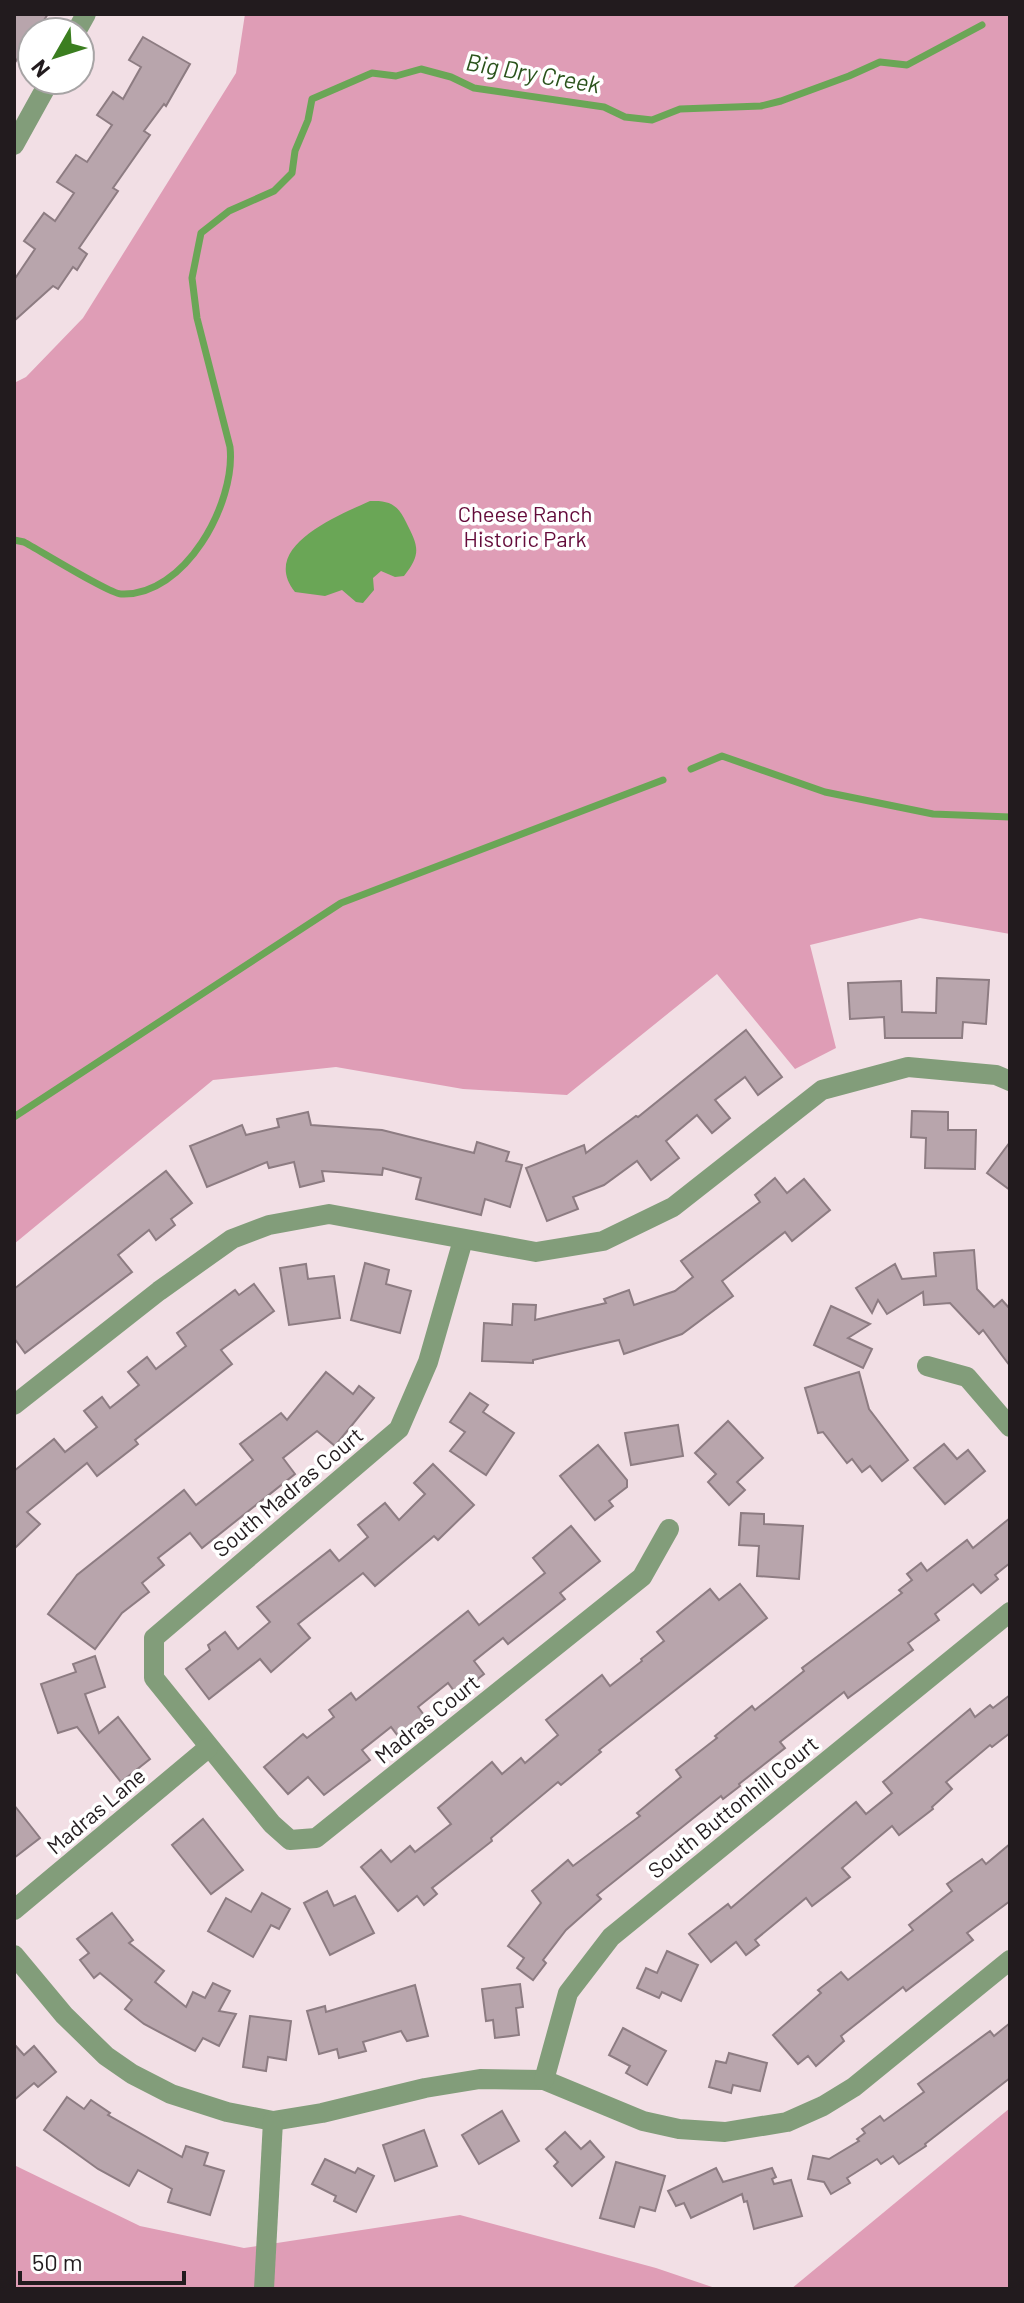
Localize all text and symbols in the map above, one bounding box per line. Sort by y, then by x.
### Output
north arrow [16,16,96,96]
water label: Big Dry Creek [464,46,603,99]
text: N [25,55,54,83]
park label: Cheese Ranch Historic Park [458,500,592,551]
street label: South Madras Court [207,1421,368,1561]
street label: Madras Court [369,1668,484,1768]
street label: South Buttonhill Court [642,1730,823,1883]
street label: Madras Lane [41,1762,150,1859]
scale bar [20,2235,184,2285]
text: 50 m [32,2247,83,2276]

